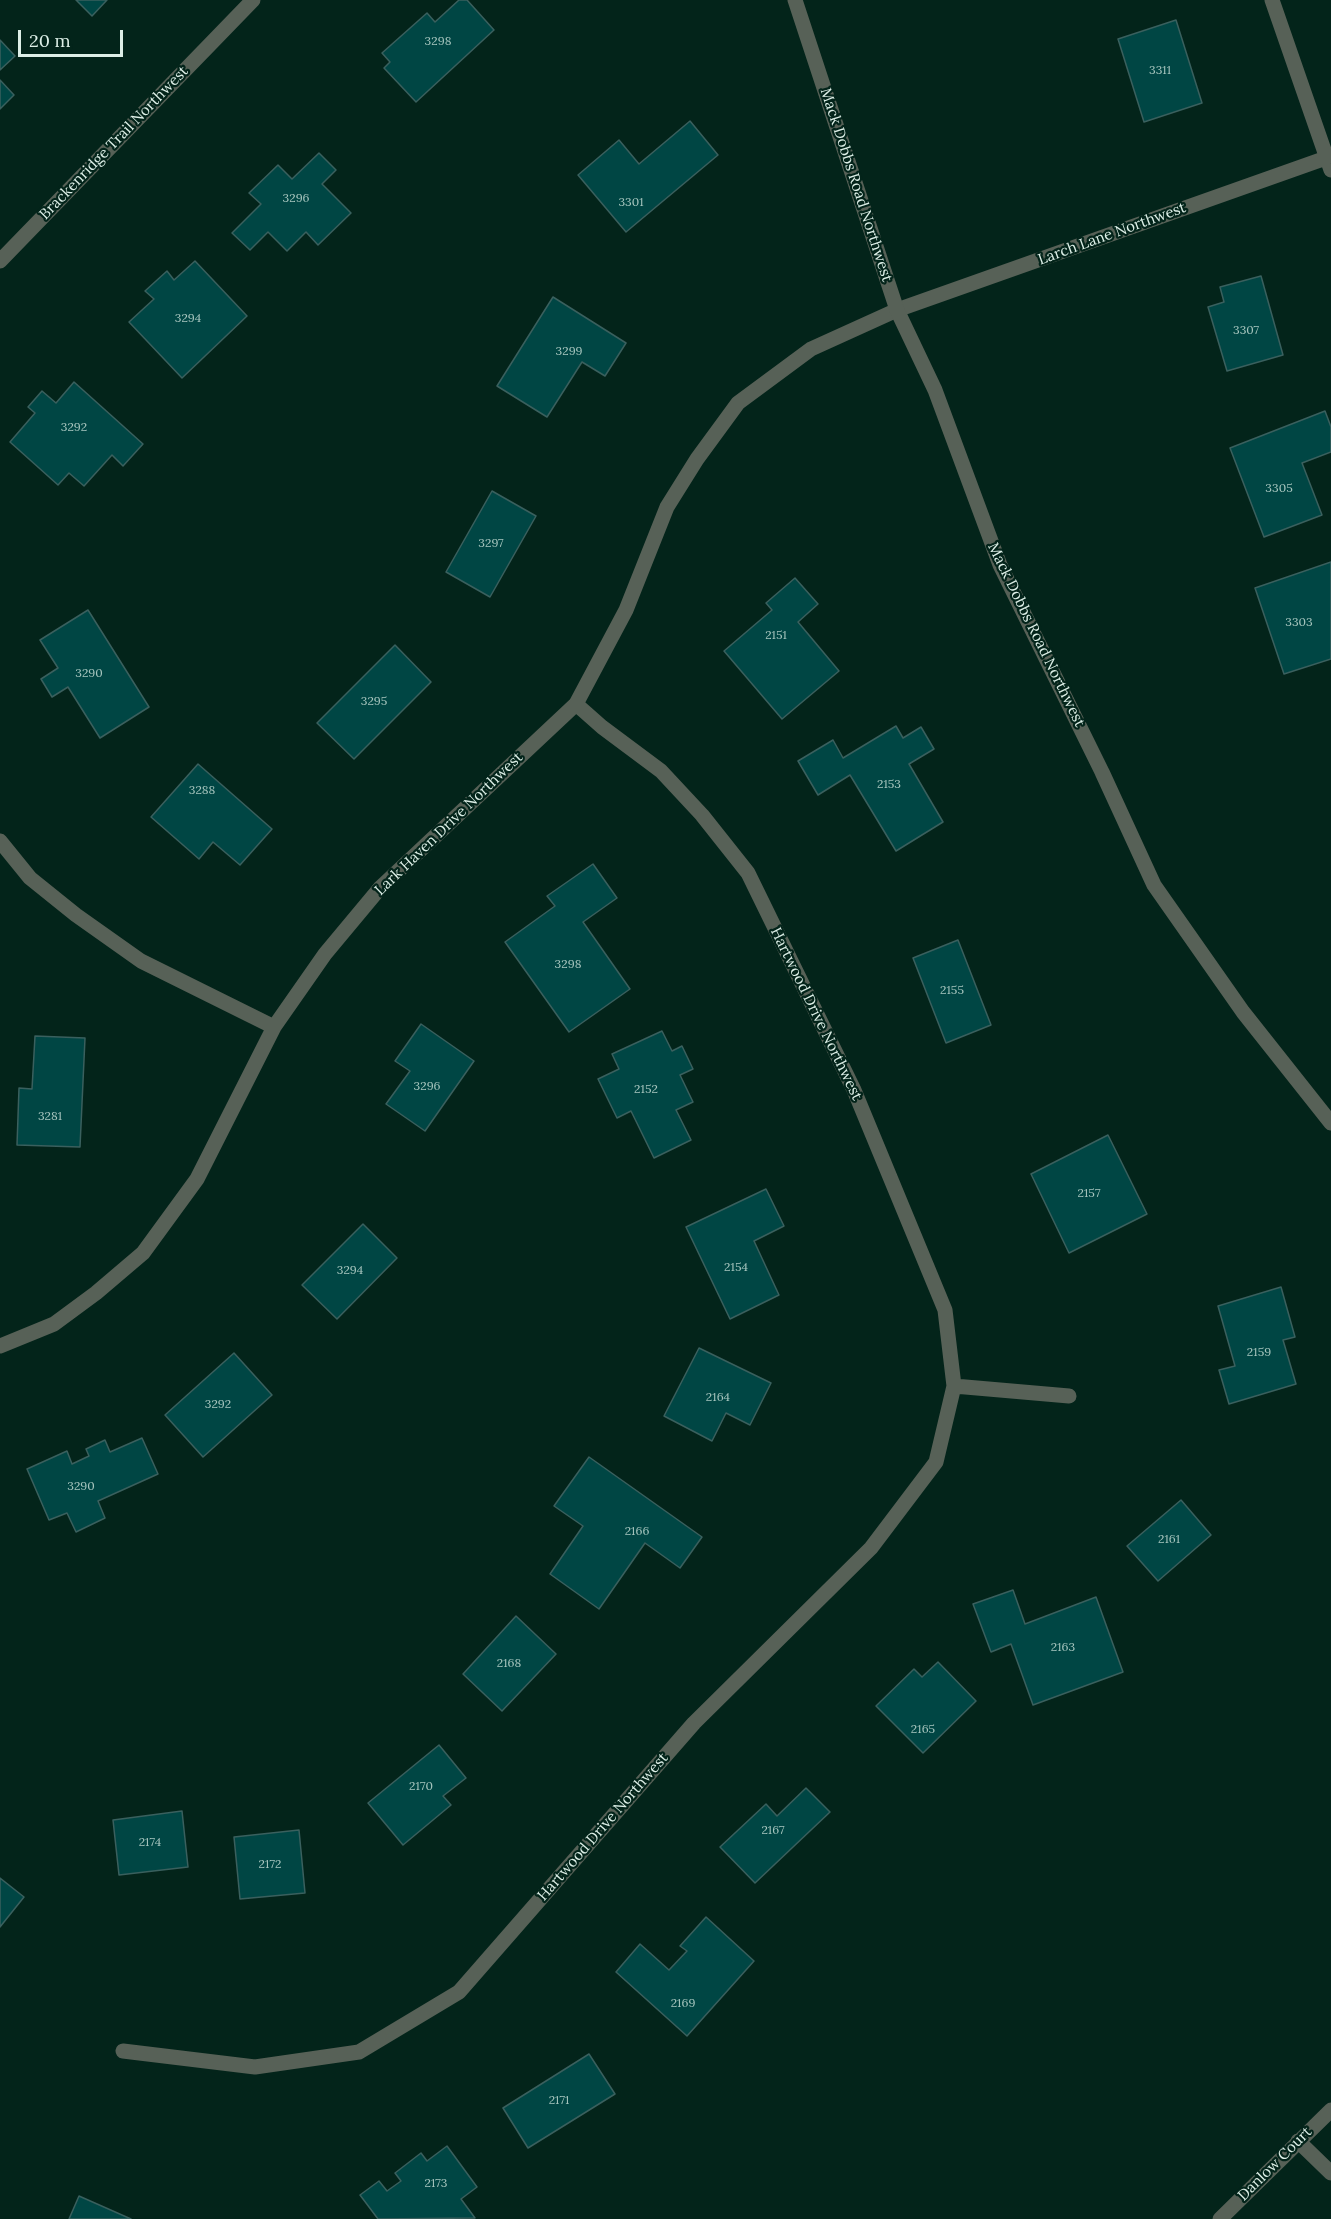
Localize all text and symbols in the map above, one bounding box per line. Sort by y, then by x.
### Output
scale bar [21,18,126,56]
text: 20 m [29,29,71,52]
house number: 3298 [425,35,451,49]
street label: Brackenridge Trail Northwest [36,63,192,223]
house number: 3311 [1149,64,1171,78]
street label: Mack Dobbs Road Northwest [816,86,896,284]
house number: 3296 [283,192,309,206]
house number: 3301 [618,196,644,210]
street label: Larch Lane Northwest [1036,199,1188,269]
house number: 3294 [175,312,201,326]
house number: 3307 [1233,324,1259,338]
house number: 3299 [556,345,582,359]
house number: 3292 [61,421,87,435]
house number: 3305 [1265,482,1293,496]
house number: 3297 [478,537,504,551]
street label: Mack Dobbs Road Northwest [983,540,1089,730]
house number: 3303 [1285,616,1313,630]
house number: 2151 [765,629,787,643]
house number: 3290 [75,667,103,681]
house number: 3295 [361,695,387,709]
street label: Lark Haven Drive Northwest [371,749,527,899]
house number: 2153 [877,778,901,792]
house number: 3288 [189,784,215,798]
street label: Hartwood Drive Northwest [766,925,866,1103]
house number: 3298 [555,958,581,972]
house number: 2155 [940,984,964,998]
house number: 3296 [414,1080,440,1094]
house number: 2152 [634,1083,658,1097]
house number: 3281 [38,1110,62,1124]
house number: 2157 [1078,1187,1100,1201]
house number: 2154 [724,1261,748,1275]
house number: 3294 [337,1264,363,1278]
house number: 2159 [1247,1346,1271,1360]
house number: 2164 [706,1391,730,1405]
house number: 3292 [205,1398,231,1412]
house number: 3290 [67,1480,95,1494]
house number: 2166 [625,1525,649,1539]
house number: 2161 [1158,1533,1180,1547]
house number: 2163 [1051,1641,1075,1655]
house number: 2168 [497,1657,521,1671]
house number: 2165 [911,1723,935,1737]
street label: Hartwood Drive Northwest [534,1749,672,1905]
house number: 2170 [409,1780,433,1794]
house number: 2167 [761,1824,785,1838]
house number: 2174 [139,1836,161,1850]
house number: 2172 [259,1858,281,1872]
house number: 2169 [671,1997,695,2011]
house number: 2171 [549,2094,569,2108]
street label: Danlow Court [1234,2123,1316,2205]
house number: 2173 [424,2177,448,2191]

